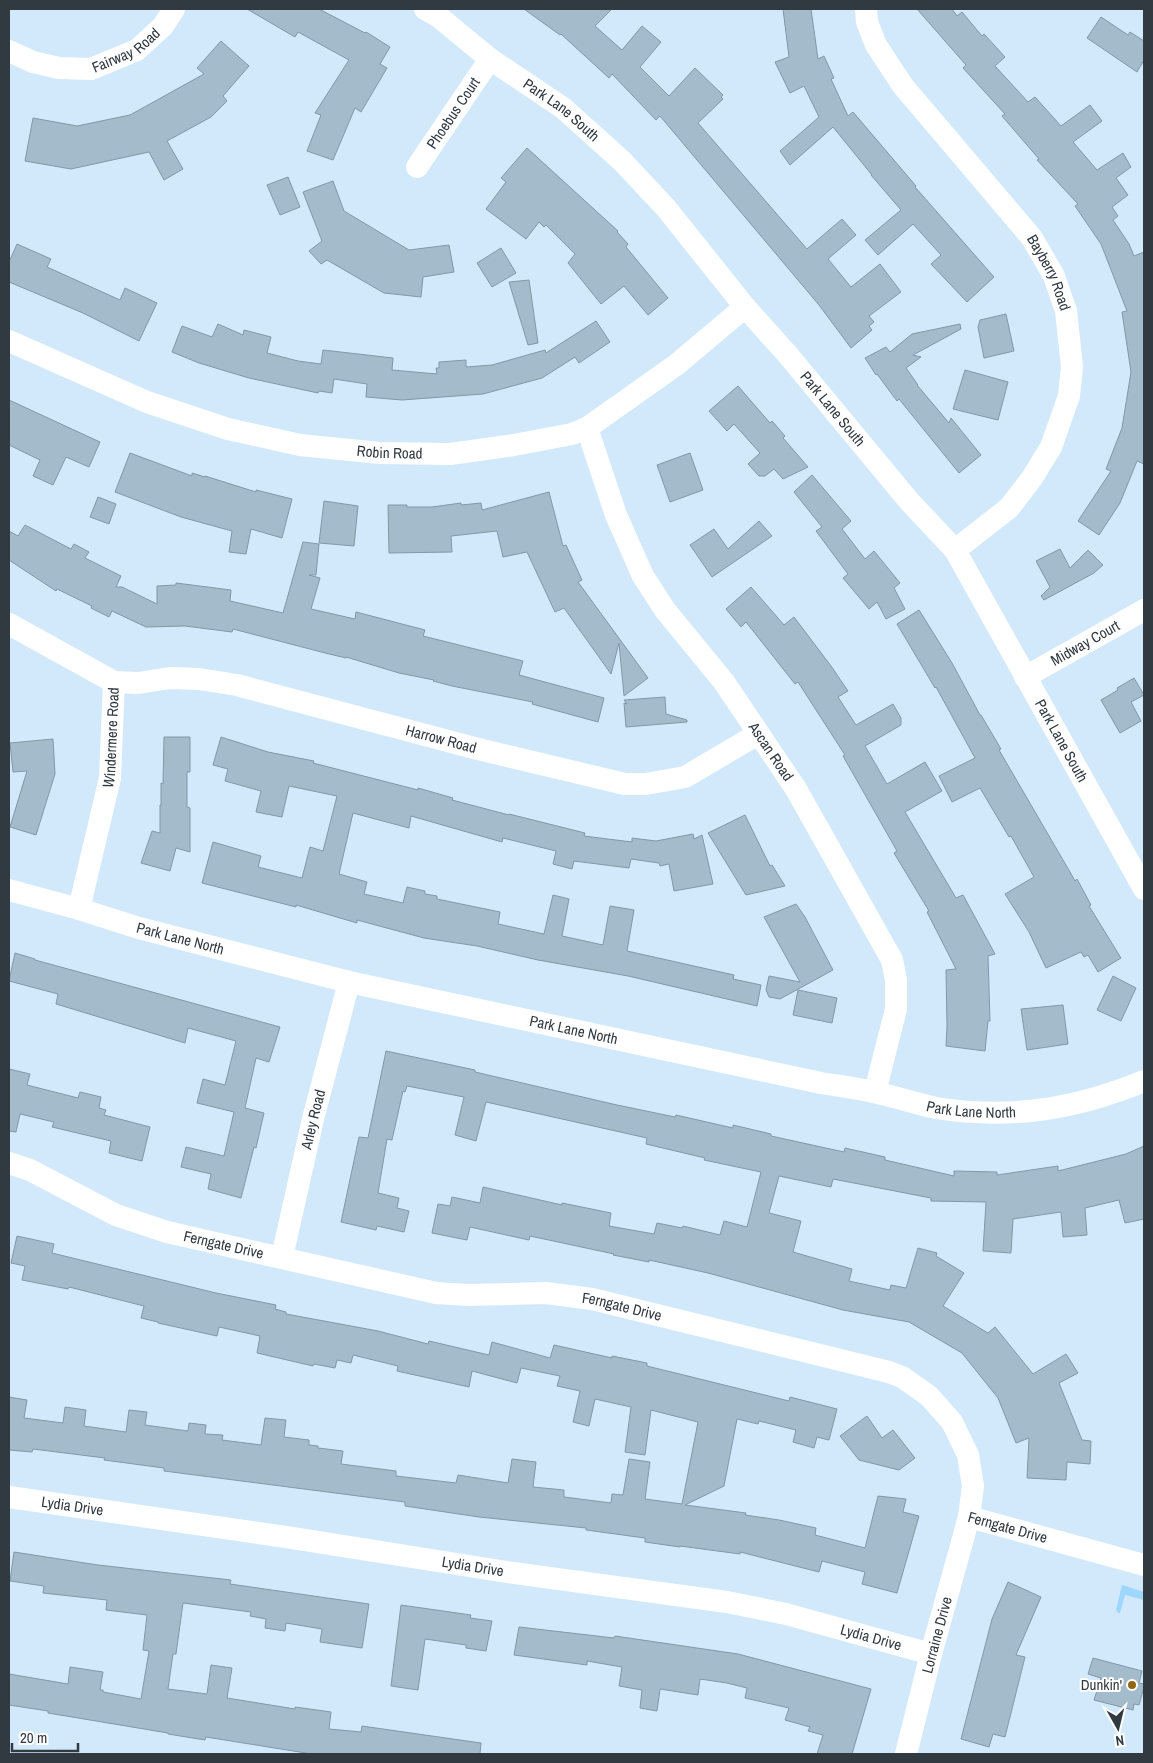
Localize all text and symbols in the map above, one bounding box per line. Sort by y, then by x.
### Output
street label: Fairway Road [89,23,164,78]
street label: Phoebus Court [421,72,485,153]
street label: Park Lane South [519,73,604,146]
street label: Bayberry Road [1022,231,1076,313]
street label: Park Lane South [796,367,870,451]
street label: Robin Road [356,440,423,464]
street label: Midway Court [1047,615,1124,670]
street label: Windermere Road [97,687,124,790]
street label: Park Lane South [1030,695,1093,786]
street label: Ascan Road [743,717,799,785]
street label: Harrow Road [403,719,479,758]
street label: Park Lane North [134,917,226,959]
street label: Park Lane North [528,1010,620,1049]
street label: Arley Road [295,1087,330,1152]
street label: Park Lane North [924,1095,1016,1123]
street label: Ferngate Drive [182,1225,266,1264]
street label: Ferngate Drive [581,1287,664,1326]
street label: Lydia Drive [40,1491,105,1521]
street label: Ferngate Drive [966,1506,1050,1548]
street label: Lydia Drive [440,1551,506,1581]
street label: Lorraine Drive [916,1594,957,1676]
street label: Lydia Drive [838,1619,904,1655]
place label: Dunkin' [1081,1674,1122,1695]
marker: Dunkin' [1126,1679,1138,1691]
north arrow [1093,1703,1143,1753]
scale bar [12,1720,79,1752]
text: 20 m [20,1727,47,1748]
text: N [1114,1731,1125,1750]

